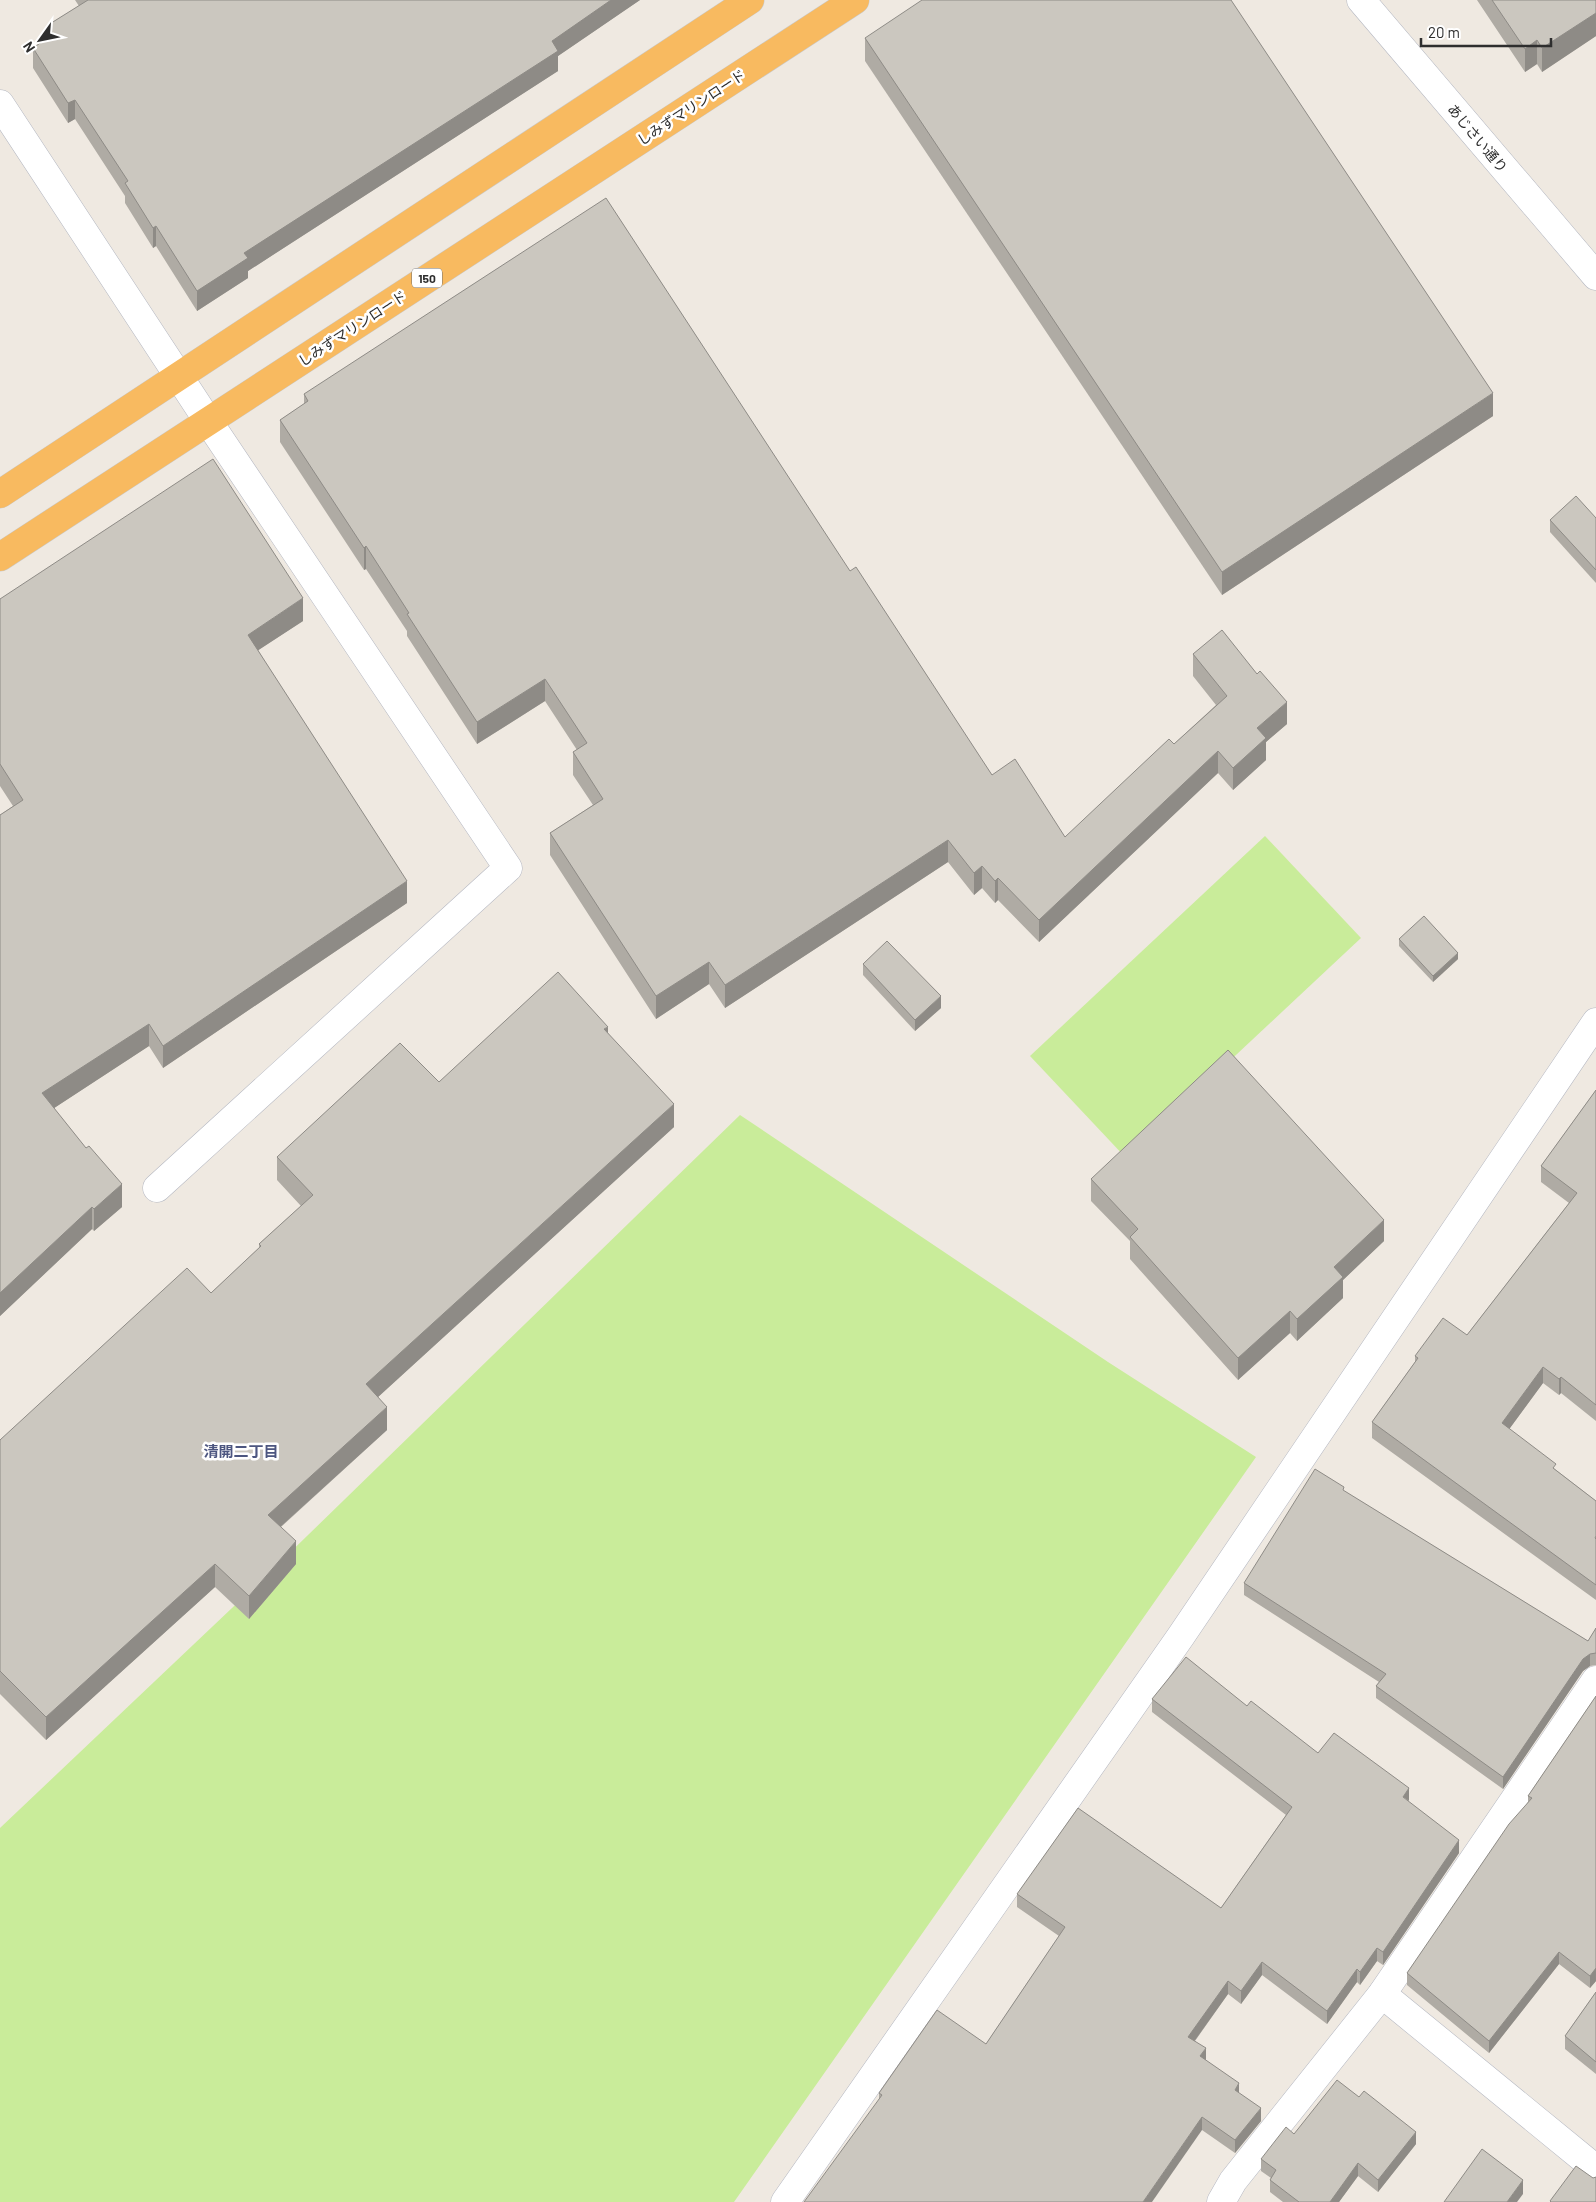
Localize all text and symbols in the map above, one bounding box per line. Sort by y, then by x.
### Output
north arrow [15,15,65,65]
scale bar [1421,15,1551,47]
text: 20 m [1428,23,1460,41]
text: N [19,39,38,56]
street label: しみずマリンロード [634,66,748,148]
street label: あじさい通り [1444,100,1512,176]
road number: 150 [412,268,442,288]
street label: しみずマリンロード [295,287,409,369]
district label: 清開二丁目 [203,1442,279,1460]

